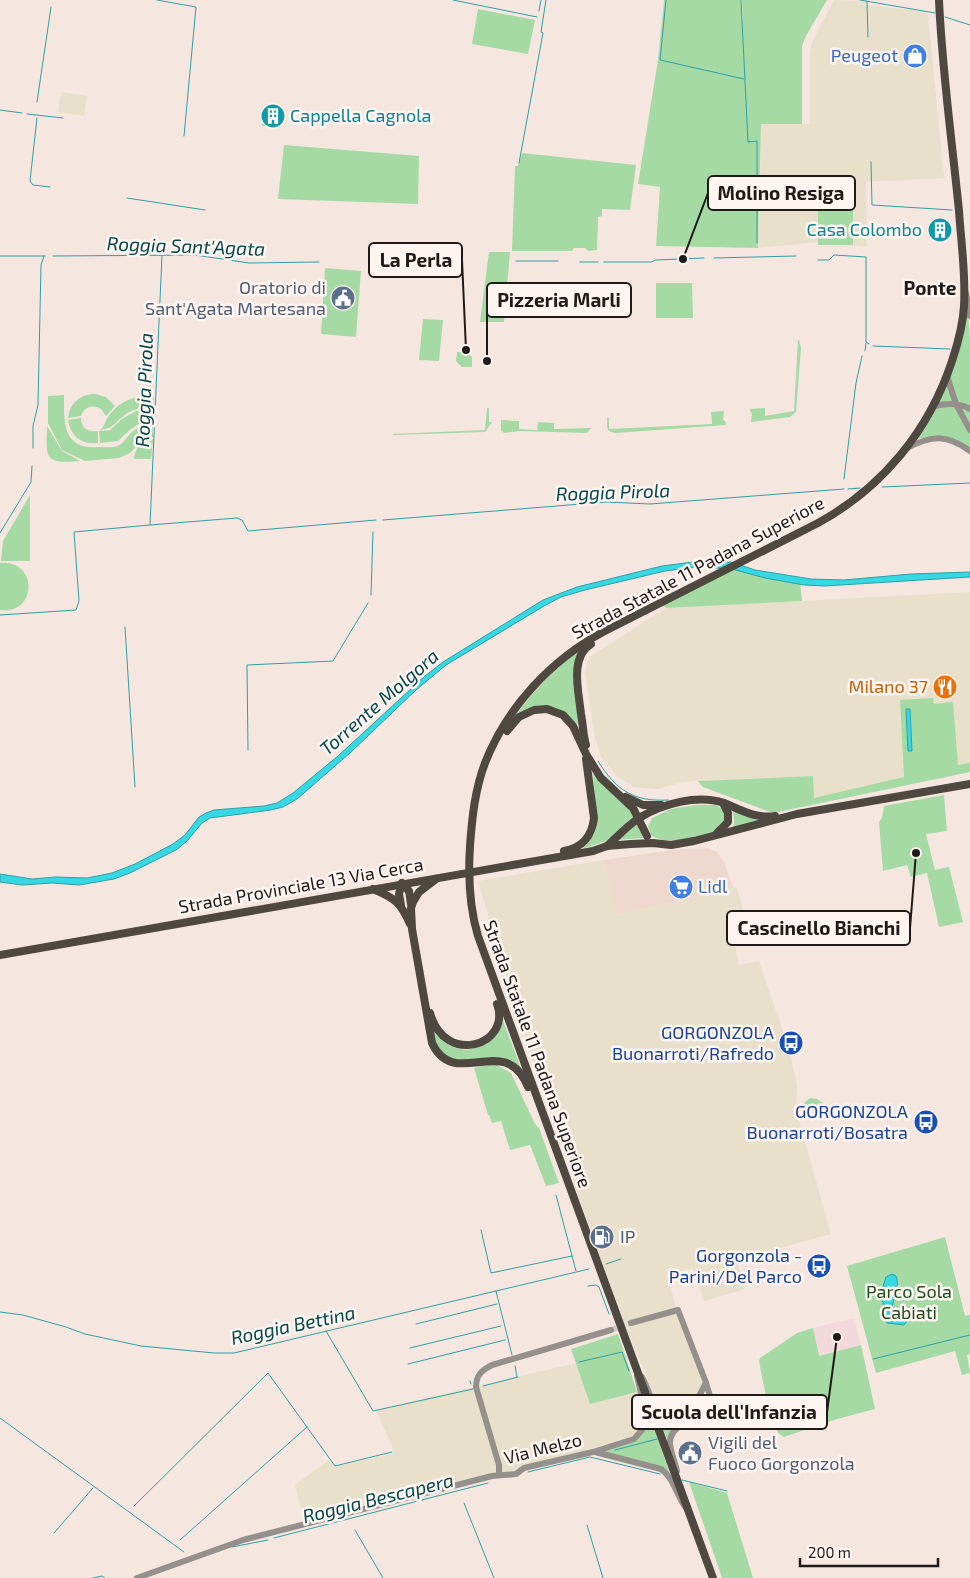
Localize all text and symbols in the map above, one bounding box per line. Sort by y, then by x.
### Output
shop icon: Peugeot [902,43,928,69]
place label: Peugeot [831,44,898,66]
building icon: Cappella Cagnola [260,103,286,129]
place label: Cappella Cagnola [290,104,431,126]
callout: Molino Resiga [708,176,855,210]
text: Molino Resiga [718,181,844,204]
building icon: Casa Colombo [927,217,953,243]
place label: Casa Colombo [807,218,922,240]
water label: Roggia Sant'Agata [106,231,266,260]
callout: La Perla [369,243,462,277]
text: La Perla [380,248,452,271]
place label: Oratorio di Sant'Agata Martesana [145,276,326,319]
district label: Ponte [904,276,957,299]
callout: Pizzeria Marli [487,283,631,317]
public building icon: Oratorio di Sant'Agata Martesana [330,285,356,311]
text: Pizzeria Marli [497,288,621,311]
water label: Roggia Pirola [130,332,157,448]
water label: Roggia Pirola [555,478,671,505]
street label: Strada Statale 11 Padana Superiore [567,491,828,643]
water label: Torrente Molgora [314,644,443,760]
restaurant icon: Milano 37 [932,674,958,700]
place label: Milano 37 [849,675,928,697]
street label: Strada Provinciale 13 Via Cerca [177,853,425,917]
supermarket icon: Lidl [668,874,694,900]
place label: Lidl [698,875,728,897]
callout: Cascinello Bianchi [727,911,910,945]
text: Cascinello Bianchi [738,916,900,939]
street label: Strada Statale 11 Padana Superiore [479,917,597,1190]
place label: GORGONZOLA Buonarroti/Rafredo [612,1021,775,1064]
bus stop icon: GORGONZOLA Buonarroti/Rafredo [778,1030,804,1056]
place label: GORGONZOLA Buonarroti/Bosatra [747,1100,909,1143]
bus stop icon: GORGONZOLA Buonarroti/Bosatra [913,1109,939,1135]
fuel station icon: IP [589,1224,615,1250]
place label: IP [620,1225,635,1247]
place label: Gorgonzola - Parini/Del Parco [669,1244,802,1287]
bus stop icon: Gorgonzola - Parini/Del Parco [806,1253,832,1279]
park label: Parco Sola Cabiati [866,1280,952,1323]
water label: Roggia Bettina [228,1300,357,1349]
callout: Scuola dell'Infanzia [632,1395,827,1429]
text: Scuola dell'Infanzia [641,1400,817,1423]
street label: Via Melzo [502,1428,584,1468]
place label: Vigili del Fuoco Gorgonzola [708,1431,855,1474]
public building icon: Vigili del Fuoco Gorgonzola [677,1440,703,1466]
water label: Roggia Bescapera [300,1468,456,1527]
scale bar [800,1536,938,1568]
text: 200 m [808,1543,851,1561]

